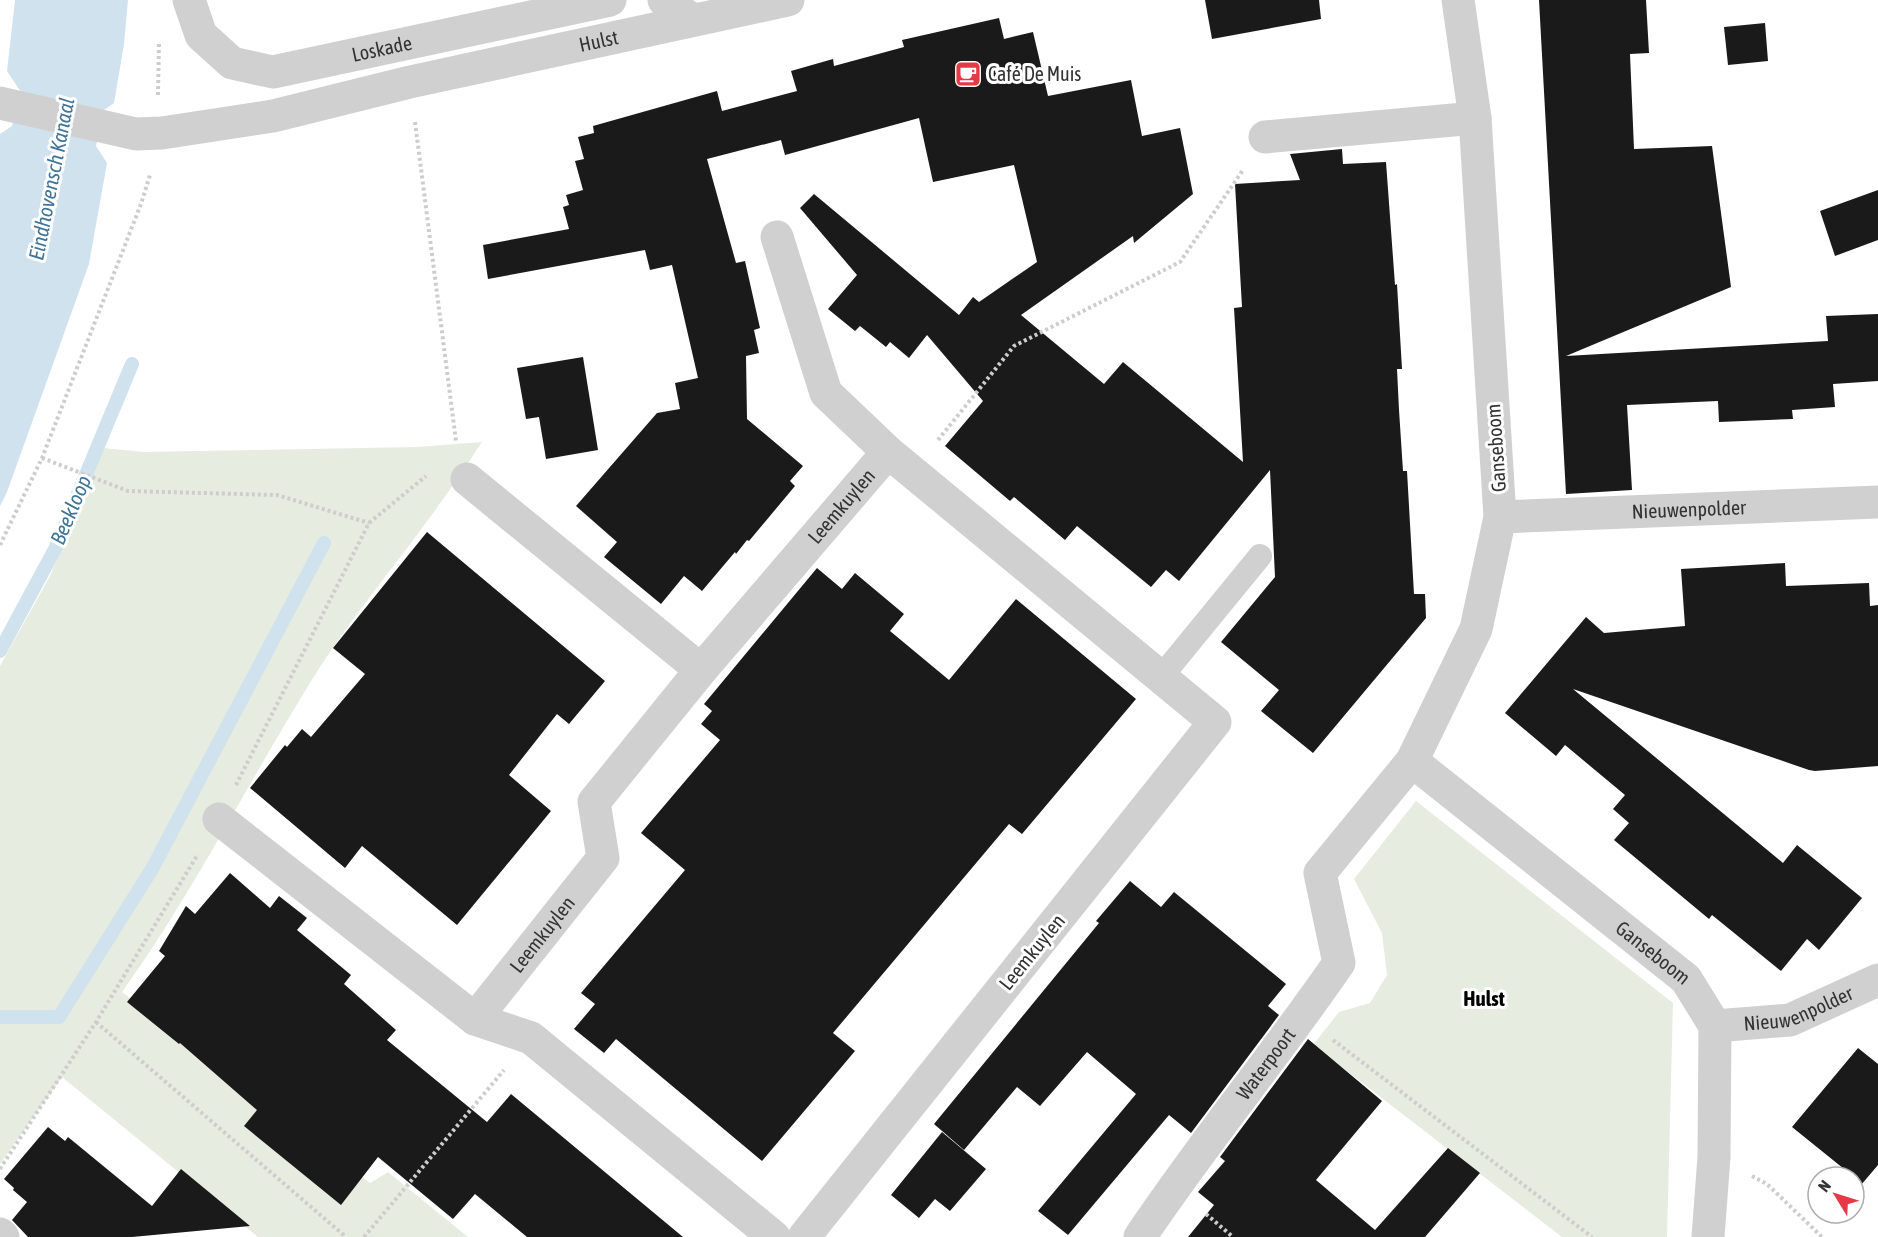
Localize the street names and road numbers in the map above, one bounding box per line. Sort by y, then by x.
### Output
street label: Hulst [577,25,620,56]
street label: Loskade [349,31,414,66]
street label: Ganseboom [1481,403,1510,493]
street label: Leemkuylen [803,464,879,548]
street label: Nieuwenpolder [1631,495,1747,523]
street label: Leemkuylen [505,891,579,977]
street label: Leemkuylen [994,909,1069,994]
street label: Ganseboom [1612,916,1695,989]
street label: Nieuwenpolder [1743,981,1857,1035]
street label: Waterpoort [1231,1023,1300,1104]

